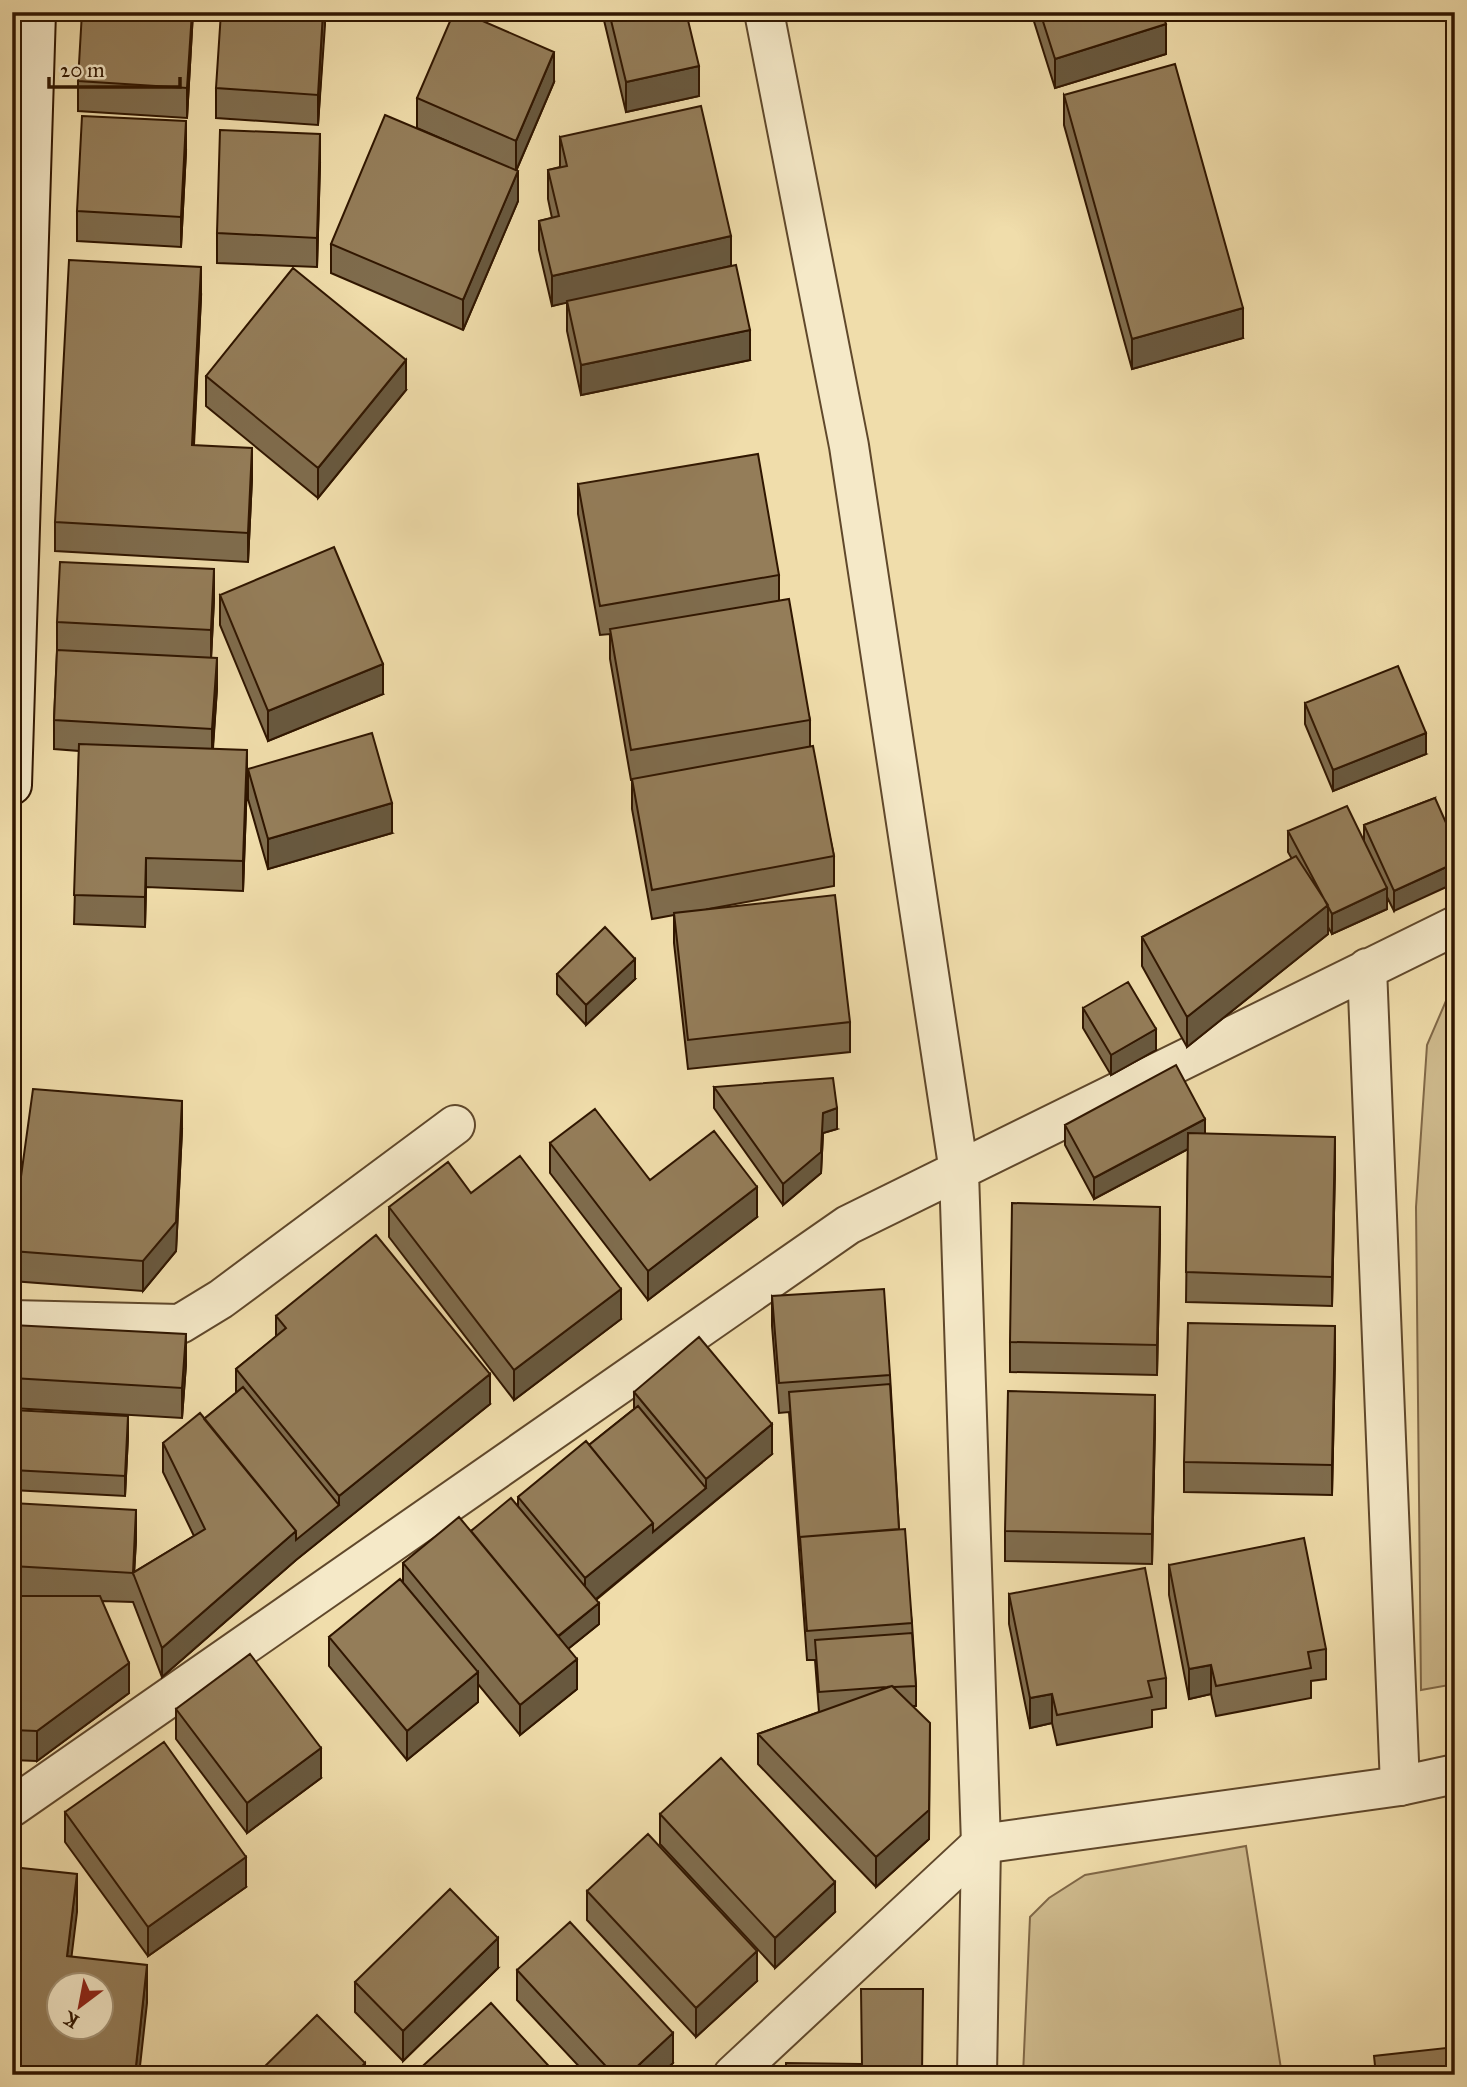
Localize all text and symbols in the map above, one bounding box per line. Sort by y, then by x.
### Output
scale bar [49,46,180,90]
text: 20 m [60,57,105,83]
north arrow [46,1972,116,2042]
text: K [58,2006,83,2033]

